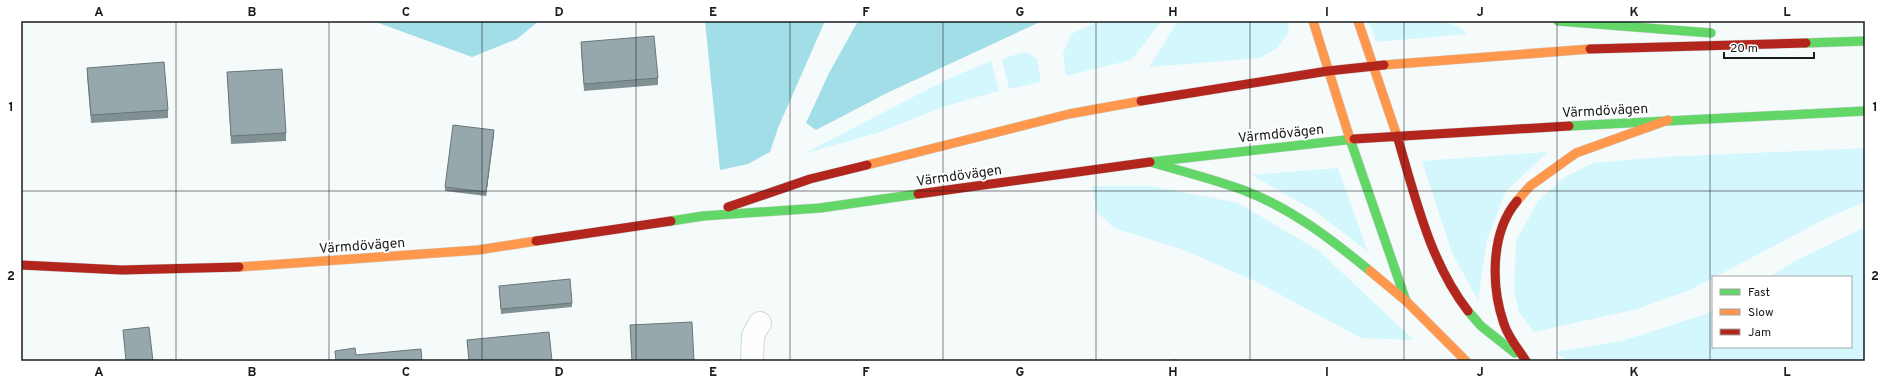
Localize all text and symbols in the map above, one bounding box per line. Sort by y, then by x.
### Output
text: A [94,5,104,21]
text: B [248,5,257,21]
text: C [402,5,410,21]
text: D [554,5,564,21]
text: E [709,5,717,21]
text: F [862,5,870,21]
text: G [1016,5,1025,21]
text: H [1168,5,1178,21]
text: I [1325,5,1329,21]
text: J [1476,5,1484,21]
text: K [1629,5,1639,21]
text: L [1783,5,1791,21]
scale bar [1724,34,1814,60]
text: 20 m [1730,41,1758,57]
text: 1 [8,100,14,116]
text: 1 [1872,100,1878,116]
street label: Värmdövägen [1562,101,1649,122]
street label: Värmdövägen [1237,122,1325,147]
street label: Värmdövägen [915,162,1003,191]
street label: Värmdövägen [318,235,406,258]
text: 2 [7,269,15,285]
text: 2 [1871,269,1879,285]
legend [1712,276,1852,348]
text: Fast [1748,285,1770,301]
text: Slow [1748,305,1774,321]
text: Jam [1748,325,1771,341]
text: A [94,365,104,381]
text: B [248,365,257,381]
text: C [402,365,410,381]
text: D [554,365,564,381]
text: E [709,365,717,381]
text: F [862,365,870,381]
text: G [1016,365,1025,381]
text: H [1168,365,1178,381]
text: I [1325,365,1329,381]
text: J [1476,365,1484,381]
text: K [1629,365,1639,381]
text: L [1783,365,1791,381]

